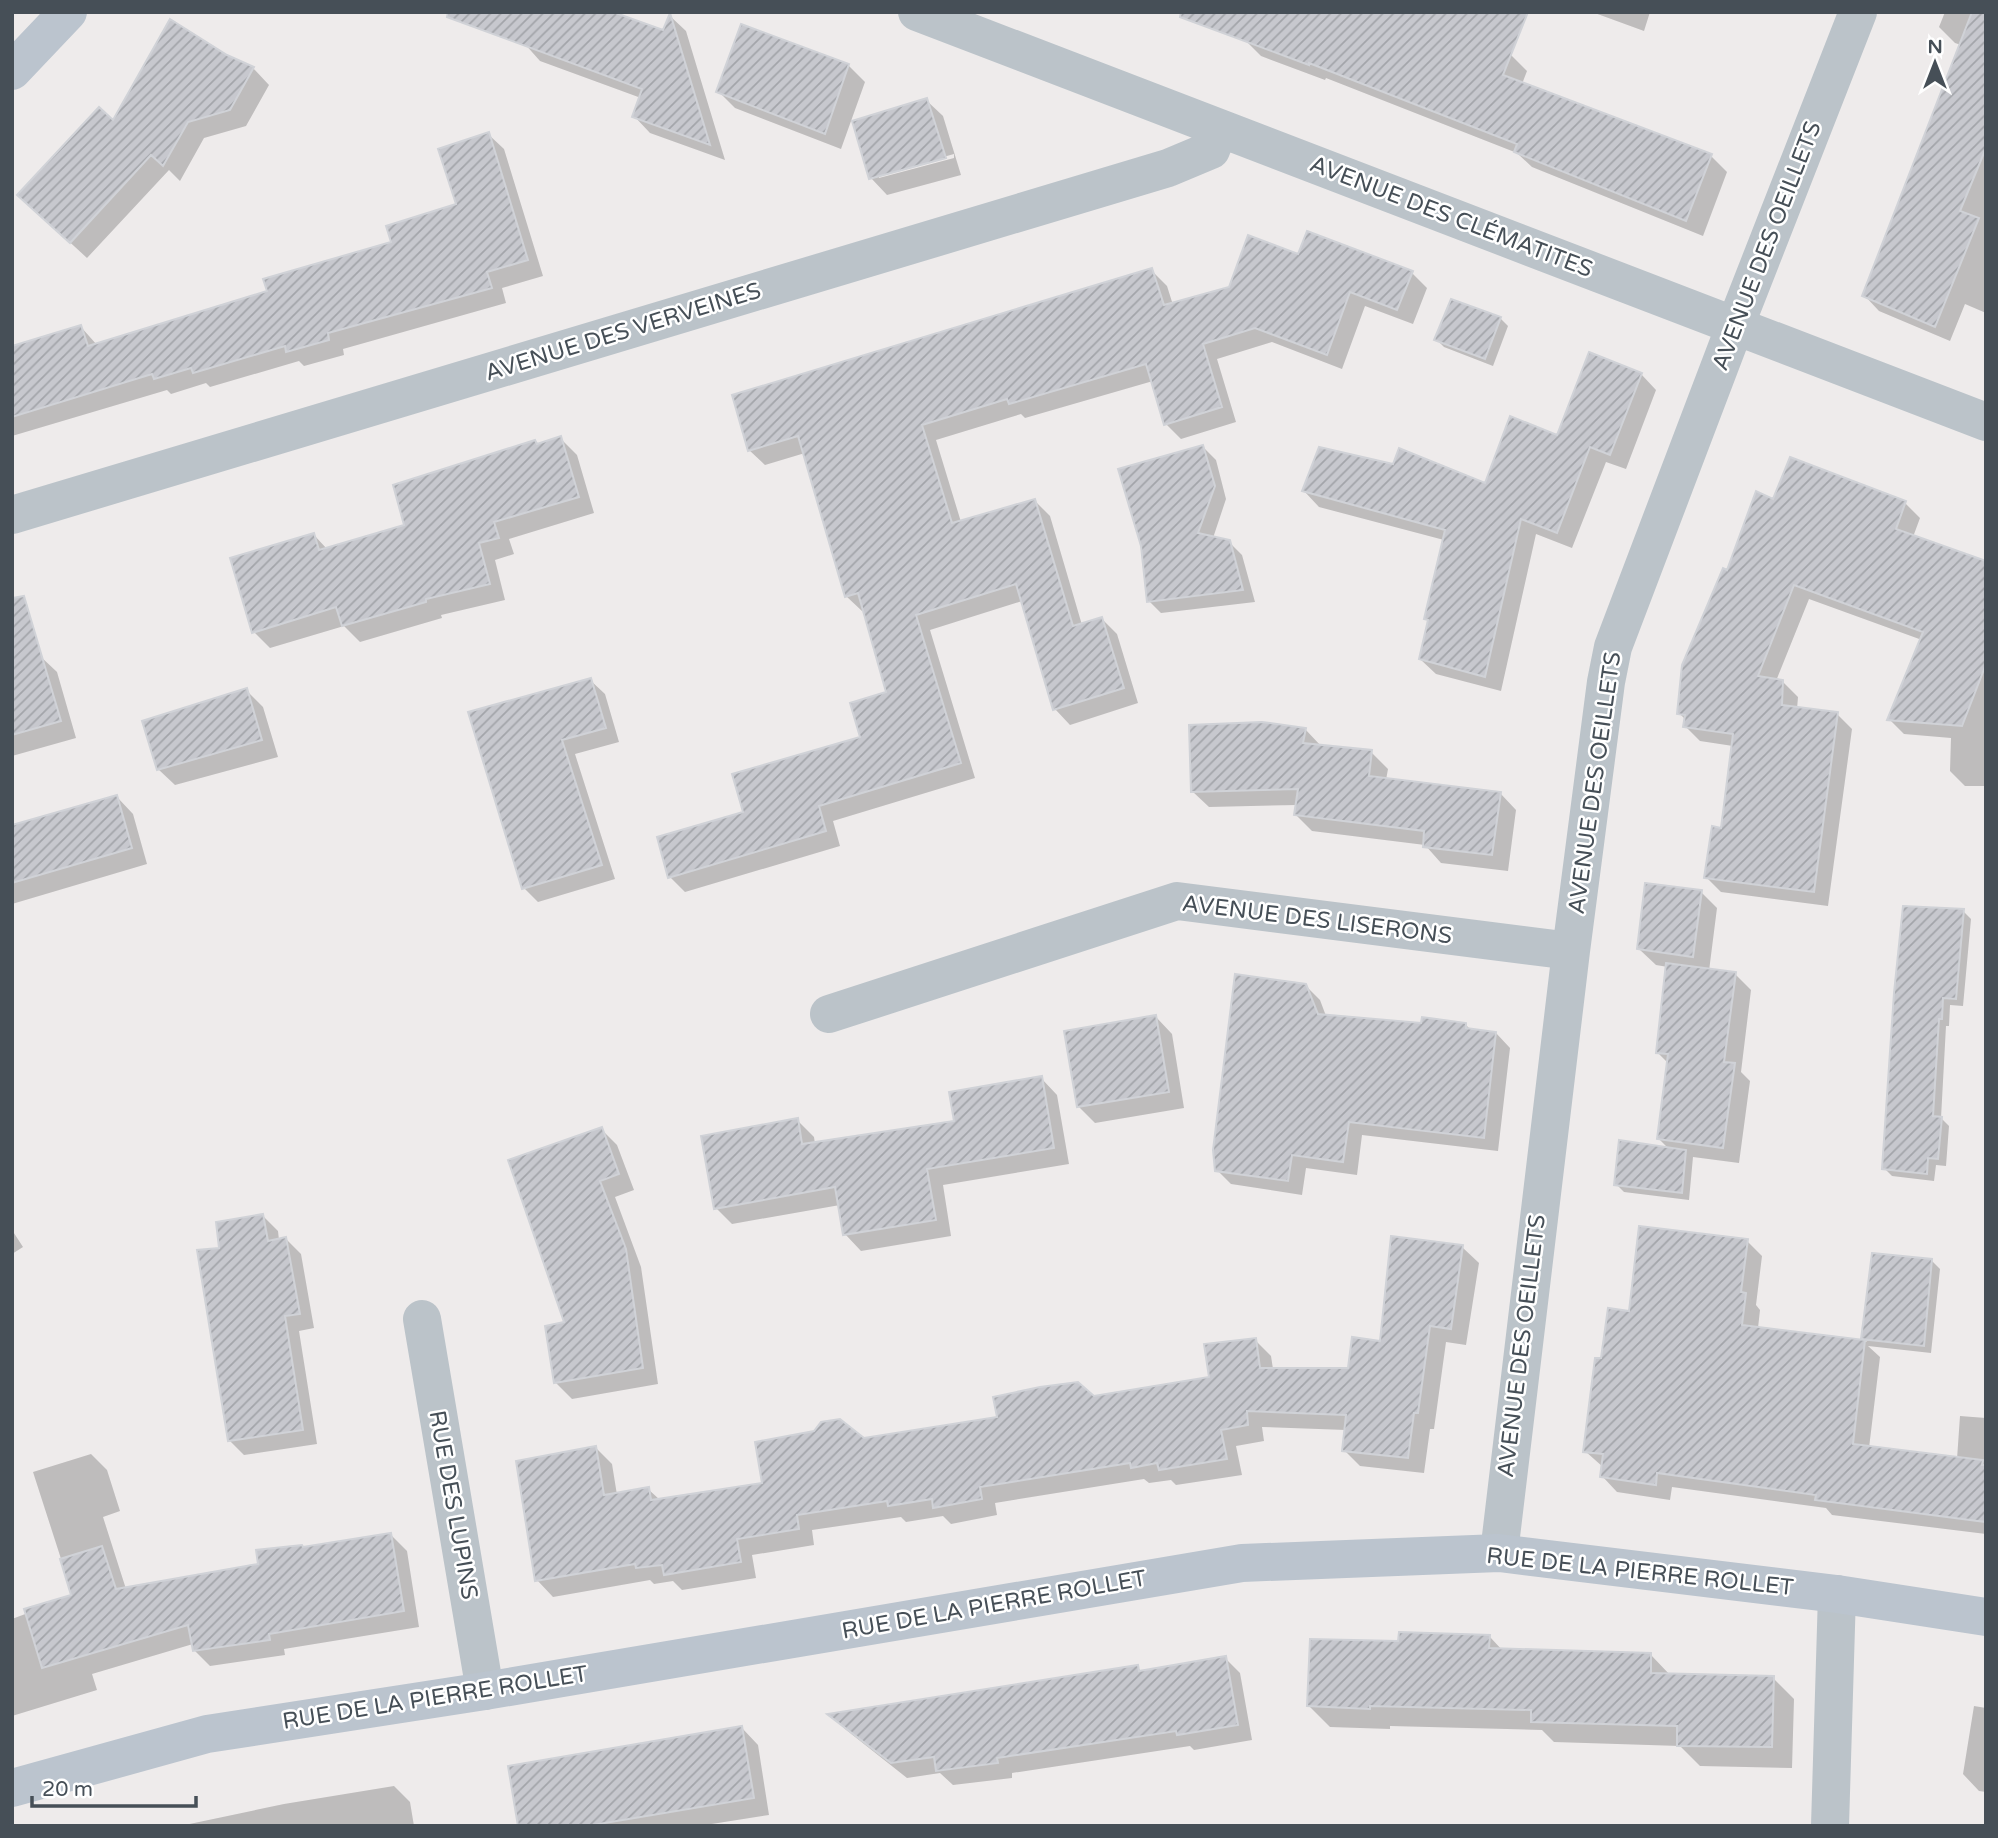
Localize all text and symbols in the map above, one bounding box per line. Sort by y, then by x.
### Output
north arrow [1900,28,1970,98]
text: N [1927,36,1943,58]
street label: AVENUE DES OEILLETS [1707,117,1827,375]
street label: AVENUE DES CLÉMATITES [1306,150,1596,284]
street label: AVENUE DES VERVEINES [482,277,764,387]
street label: AVENUE DES OEILLETS [1563,650,1627,916]
street label: AVENUE DES LISERONS [1180,890,1454,950]
street label: AVENUE DES OEILLETS [1492,1213,1552,1479]
street label: RUE DES LUPINS [423,1408,483,1602]
street label: RUE DE LA PIERRE ROLLET [1485,1542,1795,1602]
street label: RUE DE LA PIERRE ROLLET [840,1564,1148,1646]
street label: RUE DE LA PIERRE ROLLET [280,1660,590,1736]
scale bar [32,1764,196,1808]
text: 20 m [42,1777,93,1802]

